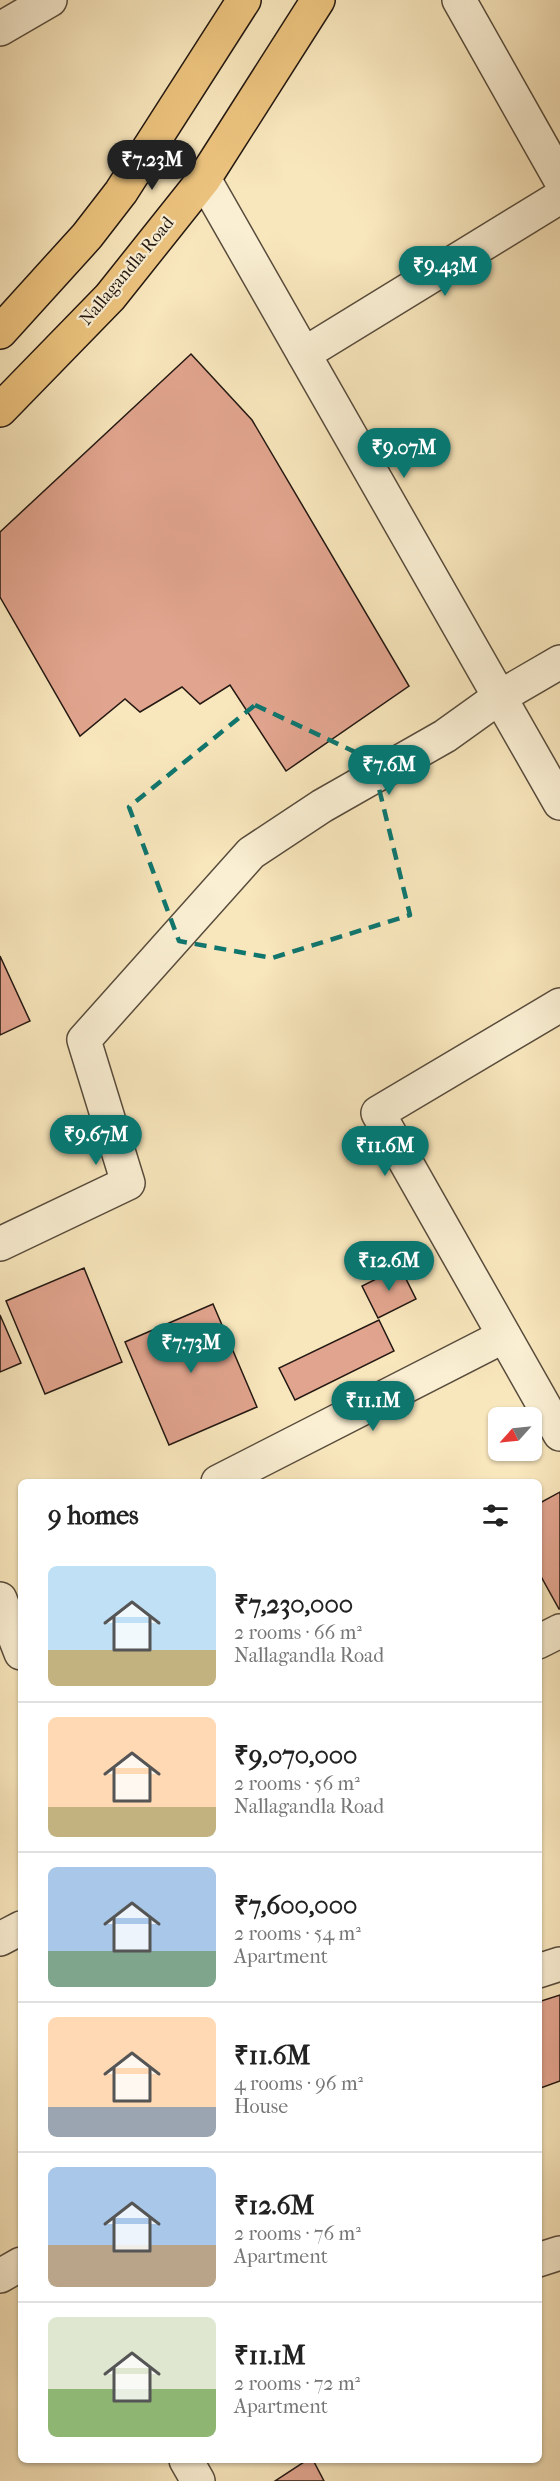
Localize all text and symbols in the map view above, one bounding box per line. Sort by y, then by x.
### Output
pin: ₹7.23M [103,140,201,191]
text: ₹7.23M [121,148,183,171]
street label: Nallagandla Road [75,212,179,330]
pin: ₹9.43M [396,246,494,297]
text: ₹9.43M [413,254,477,277]
pin: ₹9.07M [355,428,453,479]
text: ₹9.07M [372,436,436,459]
pin: ₹7.6M [347,745,431,796]
text: ₹7.6M [362,753,416,776]
pin: ₹9.67M [47,1115,145,1166]
text: ₹9.67M [64,1123,128,1146]
pin: ₹11.6M [336,1126,434,1177]
text: ₹11.6M [356,1134,414,1157]
pin: ₹12.6M [340,1241,438,1292]
text: ₹12.6M [358,1249,420,1272]
pin: ₹7.73M [142,1323,240,1374]
text: ₹7.73M [161,1331,221,1354]
pin: ₹11.1M [324,1381,422,1432]
text: ₹11.1M [345,1389,401,1412]
north arrow [488,1407,542,1461]
map controls [488,1407,542,1461]
icon: filters [479,1499,512,1532]
text: 9 homes [48,1500,139,1531]
text: ₹7,230,000 [234,1589,353,1620]
icon: home [96,1590,168,1662]
text: 2 rooms · 66 m² [234,1621,362,1644]
text: Nallagandla Road [234,1644,384,1667]
text: ₹9,070,000 [234,1740,357,1771]
icon: home [96,1741,168,1813]
text: 2 rooms · 56 m² [234,1772,360,1795]
text: Nallagandla Road [234,1795,384,1818]
text: ₹7,600,000 [234,1890,357,1921]
icon: home [96,1891,168,1963]
text: 2 rooms · 54 m² [234,1922,361,1945]
text: Apartment [234,1945,328,1968]
text: ₹11.6M [234,2040,310,2071]
icon: home [96,2041,168,2113]
text: 4 rooms · 96 m² [234,2072,363,2095]
text: House [234,2095,288,2118]
text: ₹12.6M [234,2190,314,2221]
icon: home [96,2191,168,2263]
text: 2 rooms · 76 m² [234,2222,361,2245]
text: Apartment [234,2245,328,2268]
text: ₹11.1M [234,2340,306,2371]
icon: home [96,2341,168,2413]
text: 2 rooms · 72 m² [234,2372,360,2395]
text: Apartment [234,2395,328,2418]

